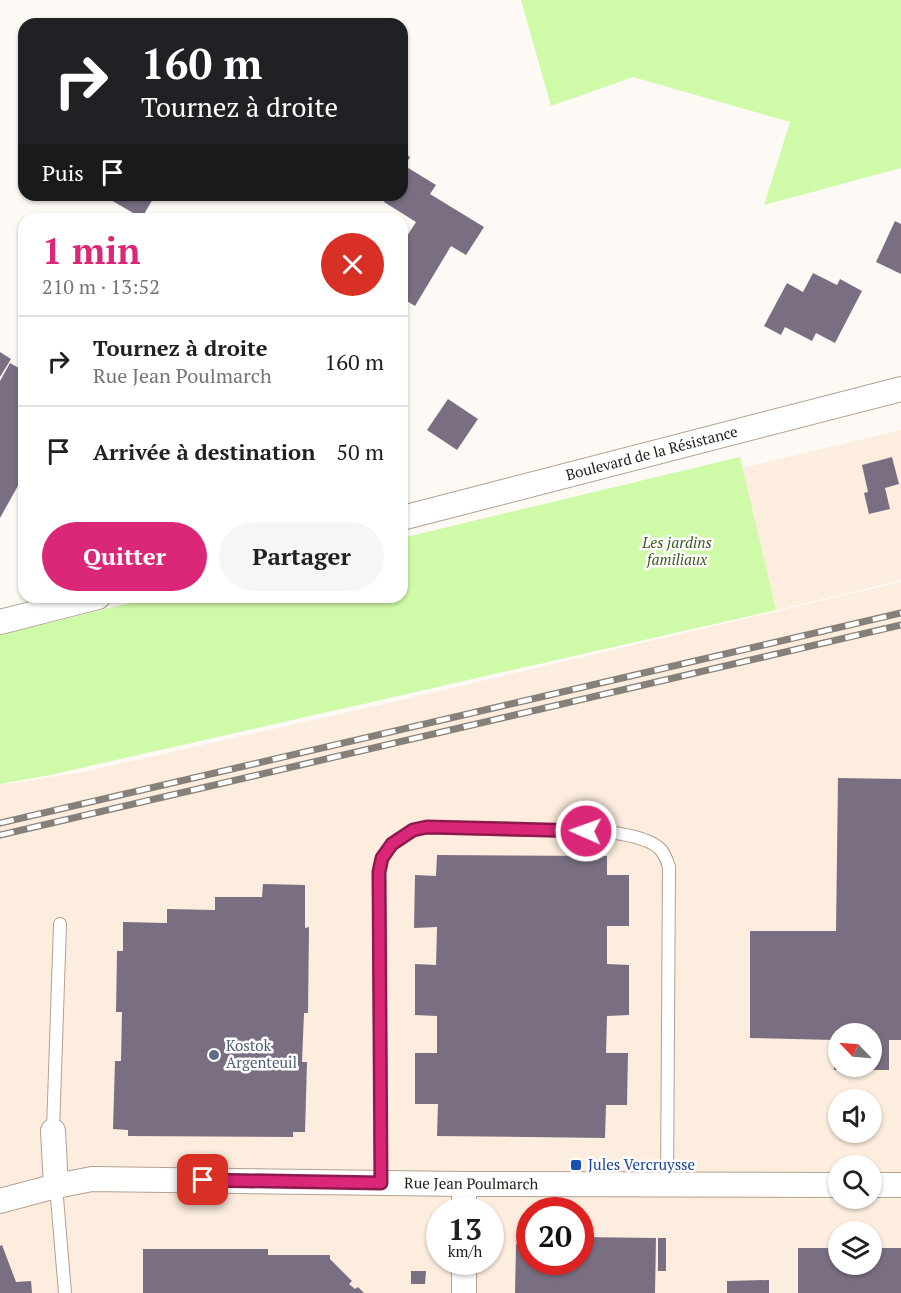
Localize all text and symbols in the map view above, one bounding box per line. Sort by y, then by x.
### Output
text: 160 m [141,35,262,91]
icon: right [42,42,120,120]
text: Tournez à droite [141,89,338,125]
icon: arrive [96,156,129,189]
text: Puis [42,158,84,187]
text: 1 min [42,227,140,274]
button: close [321,233,384,296]
text: 210 m · 13:52 [42,273,160,300]
text: Tournez à droite [93,333,268,362]
icon: right [42,345,75,378]
text: 160 m [324,347,384,376]
text: Rue Jean Poulmarch [93,362,272,389]
street label: Boulevard de la Résistance [563,421,740,484]
icon: arrive [42,435,75,468]
text: Arrivée à destination [93,437,315,466]
text: 50 m [336,437,384,466]
button: Quitter [42,522,207,591]
button: Partager [219,522,384,591]
park label: Les jardins familiaux [641,532,712,569]
position arrow [554,799,618,863]
north arrow [828,1023,882,1077]
map controls [828,1023,882,1275]
place label: Kostok Argenteuil [226,1035,297,1072]
marker: Kostok Argenteuil [207,1048,221,1062]
button: sound [828,1089,882,1143]
pin [177,1154,228,1205]
place label: Jules Vercruysse [588,1154,695,1174]
button: search [828,1155,882,1209]
marker: Jules Vercruysse [569,1158,583,1172]
icon: arrive [186,1163,219,1196]
street label: Rue Jean Poulmarch [404,1172,539,1193]
speed limit sign: 20 [516,1197,594,1275]
text: 13 [448,1209,482,1249]
button: layers [828,1221,882,1275]
text: km/h [448,1241,482,1261]

